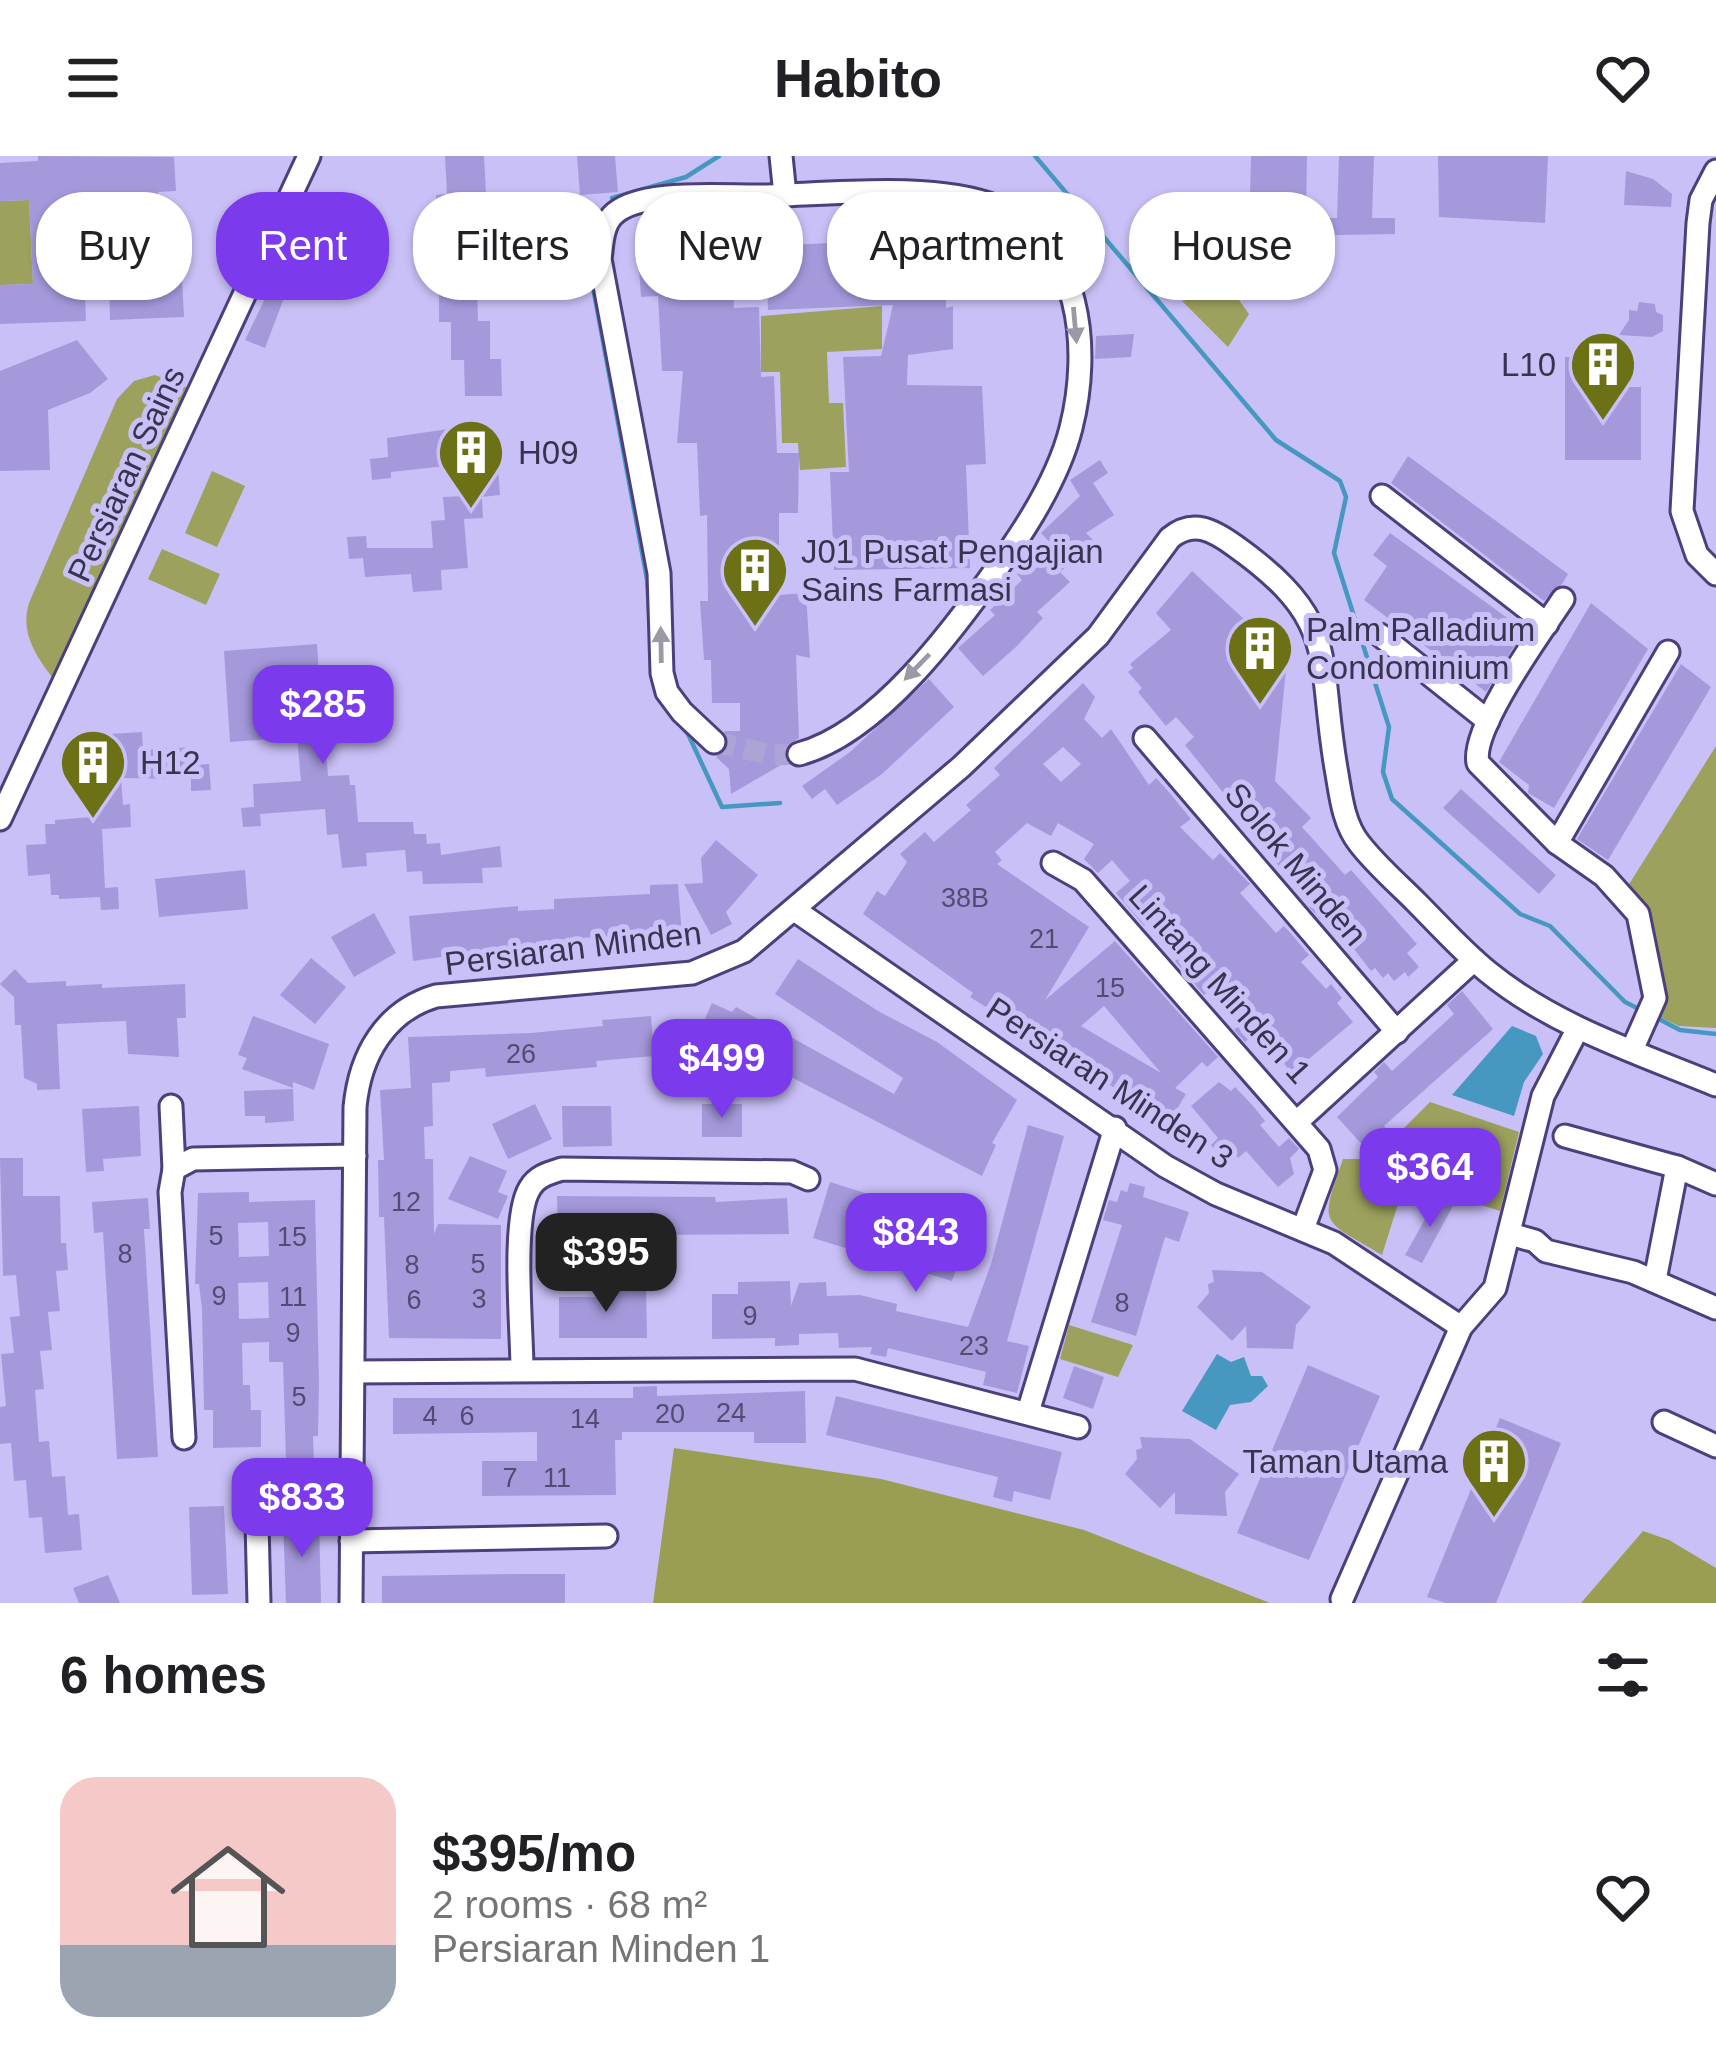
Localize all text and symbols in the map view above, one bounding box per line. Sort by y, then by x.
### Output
icon: menu [60,45,126,111]
icon: heart [1590,45,1656,111]
text: Habito [774,48,942,108]
chip: Buy [36,192,192,300]
chip: Rent [216,192,389,300]
chip: Filters [413,192,611,300]
chip: New [635,192,803,300]
chip: Apartment [827,192,1105,300]
chip: House [1129,192,1335,300]
one-way arrow [1066,307,1085,344]
building icon: L10 [1568,329,1638,423]
place label: L10 [1501,346,1556,383]
street label: Persiaran Sains [60,361,192,587]
building icon: H09 [436,417,506,511]
place label: H09 [518,434,579,471]
place label: J01 Pusat Pengajian Sains Farmasi [801,533,1104,608]
building icon: J01 Pusat Pengajian Sains Farmasi [720,535,790,629]
place label: Palm Palladium Condominium [1306,611,1535,686]
building icon: Palm Palladium Condominium [1225,613,1295,707]
one-way arrow [652,625,671,663]
one-way arrow [904,652,932,681]
pin: $285 [252,665,394,767]
text: $285 [280,682,366,725]
building icon: H12 [58,727,128,821]
place label: H12 [140,744,201,781]
street label: Solok Minden [1218,776,1374,952]
street label: Lintang Minden 1 [1122,878,1318,1090]
house number: 38B [941,883,989,913]
street label: Persiaran Minden [442,914,704,982]
house number: 21 [1029,924,1059,954]
house number: 15 [1095,973,1125,1003]
street label: Persiaran Minden 3 [980,990,1240,1176]
pin: $499 [651,1019,793,1121]
text: $499 [679,1036,765,1079]
house number: 26 [506,1039,536,1069]
pin: $364 [1359,1128,1501,1230]
text: $364 [1387,1145,1473,1188]
house number: 12 [391,1187,421,1217]
pin: $843 [845,1193,987,1295]
text: $843 [873,1210,959,1253]
pin: $395 [535,1213,677,1315]
house number: 5 [208,1221,224,1251]
house number: 15 [277,1222,307,1252]
text: $395 [563,1230,649,1273]
house number: 8 [117,1239,133,1269]
house number: 5 [470,1249,486,1279]
house number: 8 [404,1250,420,1280]
house number: 9 [211,1281,227,1311]
house number: 11 [279,1282,307,1312]
house number: 3 [471,1284,487,1314]
house number: 6 [406,1285,422,1315]
house number: 8 [1114,1288,1130,1318]
house number: 9 [742,1301,758,1331]
house number: 9 [285,1318,301,1348]
house number: 23 [959,1331,989,1361]
house number: 5 [291,1382,307,1412]
house number: 24 [716,1398,746,1428]
house number: 20 [655,1399,685,1429]
house number: 4 [422,1401,438,1431]
house number: 6 [459,1401,475,1431]
house number: 14 [570,1404,600,1434]
building icon: Taman Utama [1459,1426,1529,1520]
place label: Taman Utama [1243,1443,1449,1480]
pin: $833 [231,1458,373,1560]
house number: 7 [502,1463,518,1493]
house number: 11 [543,1463,571,1493]
text: $833 [259,1475,345,1518]
icon: filters [1590,1642,1656,1708]
text: 6 homes [60,1647,267,1704]
icon: home [156,1825,300,1969]
text: $395/mo [432,1825,636,1882]
icon: heart [1590,1864,1656,1930]
text: 2 rooms · 68 m² [432,1883,707,1926]
text: Persiaran Minden 1 [432,1927,770,1970]

